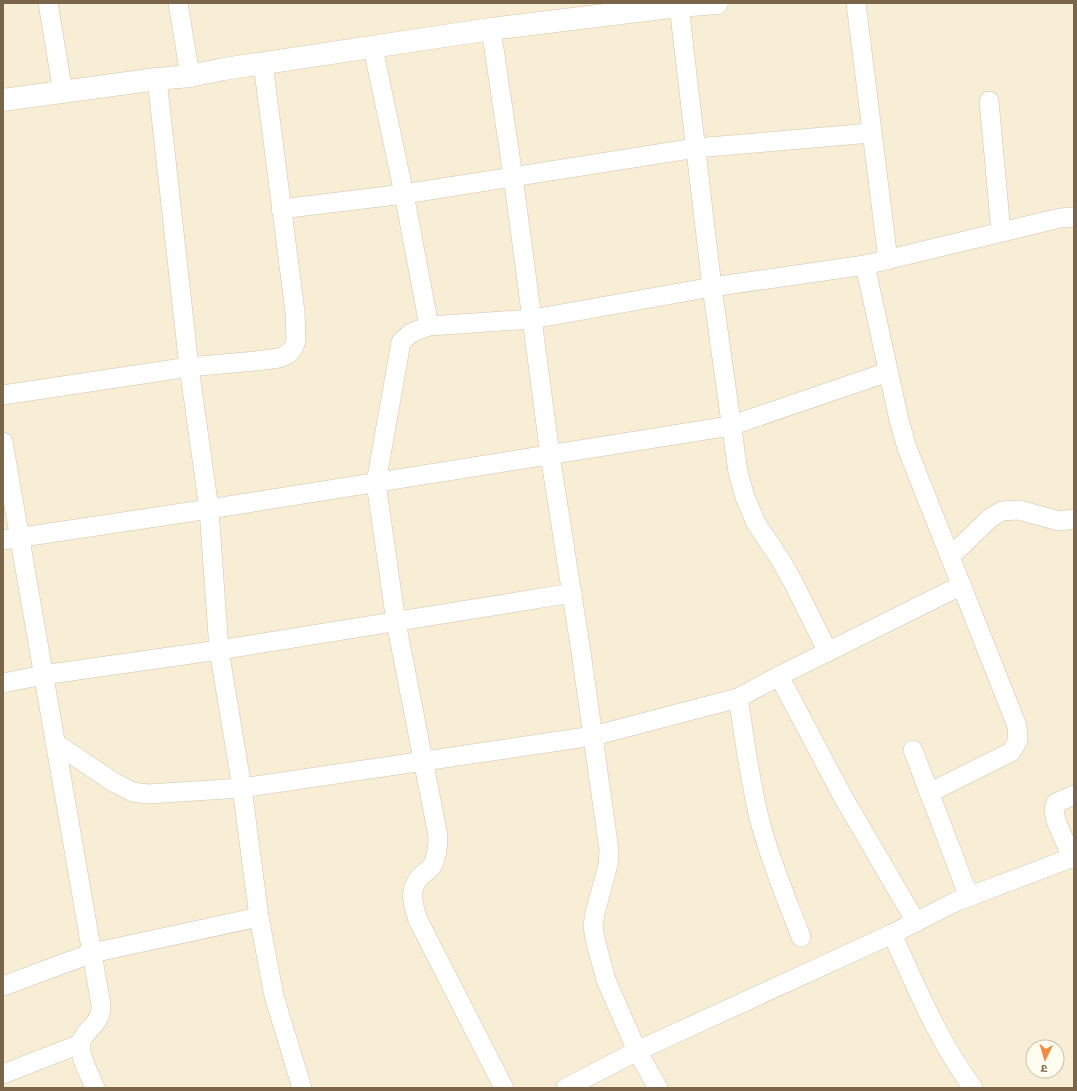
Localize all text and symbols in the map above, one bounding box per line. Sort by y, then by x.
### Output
north arrow [1025,1039,1065,1079]
text: उ [1040,1063,1048,1076]

